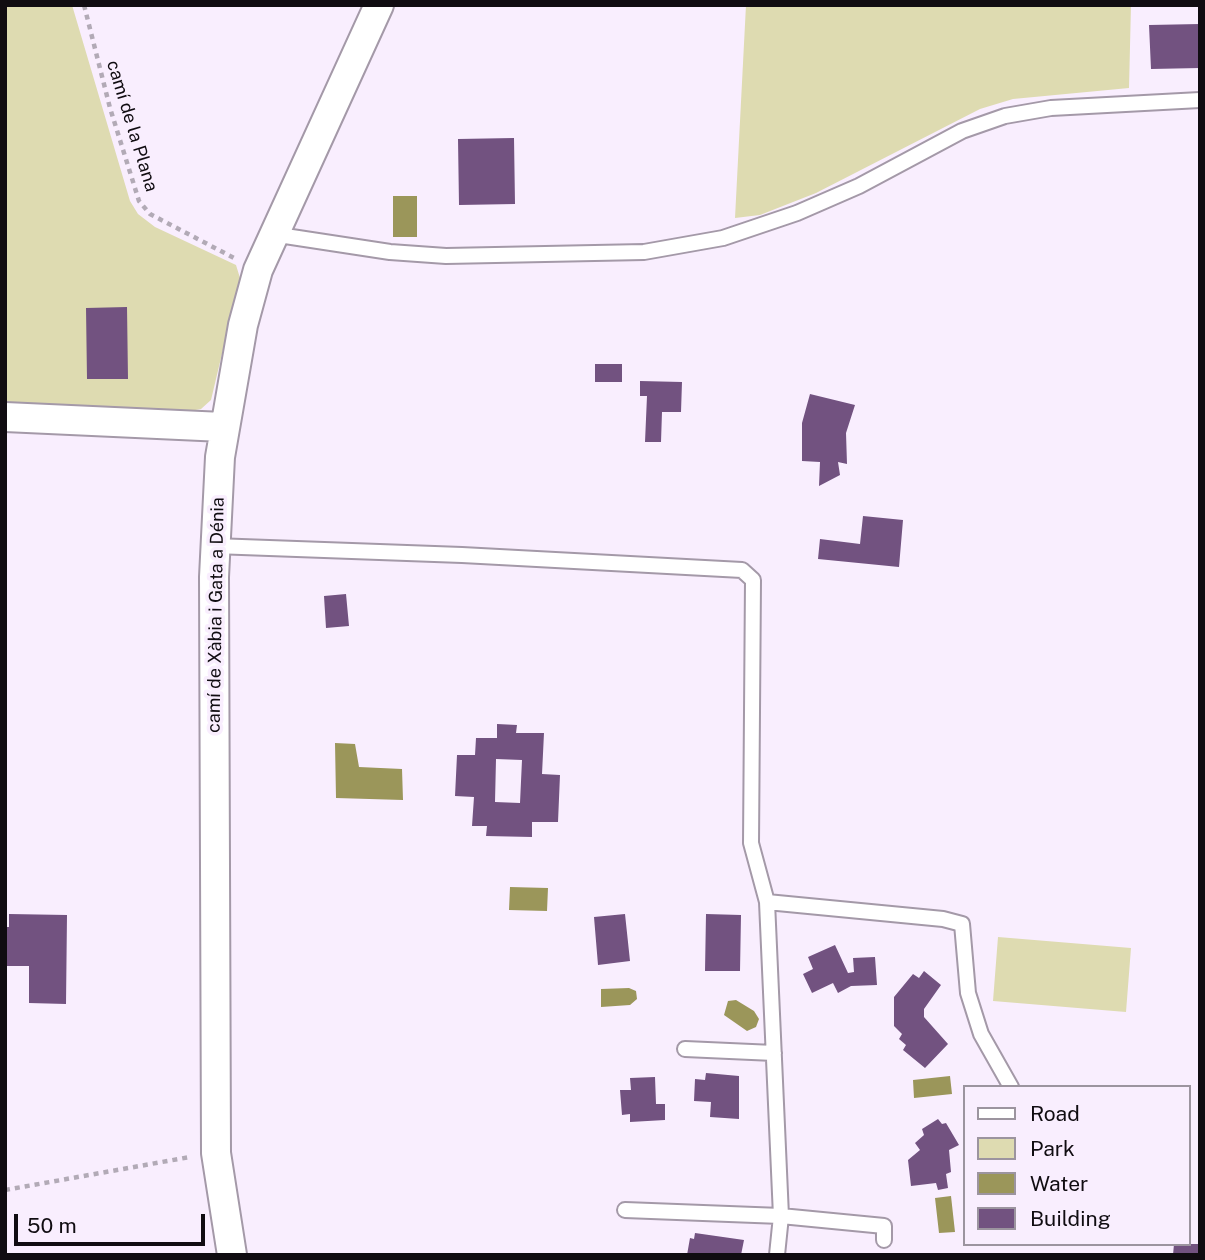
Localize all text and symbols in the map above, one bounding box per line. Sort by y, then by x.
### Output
street label: camí de la Plana [102,58,162,194]
street label: camí de Xàbia i Gata a Dénia [203,497,229,733]
legend [964,1085,1191,1246]
text: Road [1030,1101,1080,1126]
text: Park [1030,1136,1075,1161]
text: Water [1030,1171,1088,1196]
scale bar [18,1200,208,1244]
text: Building [1030,1206,1111,1231]
text: 50 m [27,1213,77,1238]

